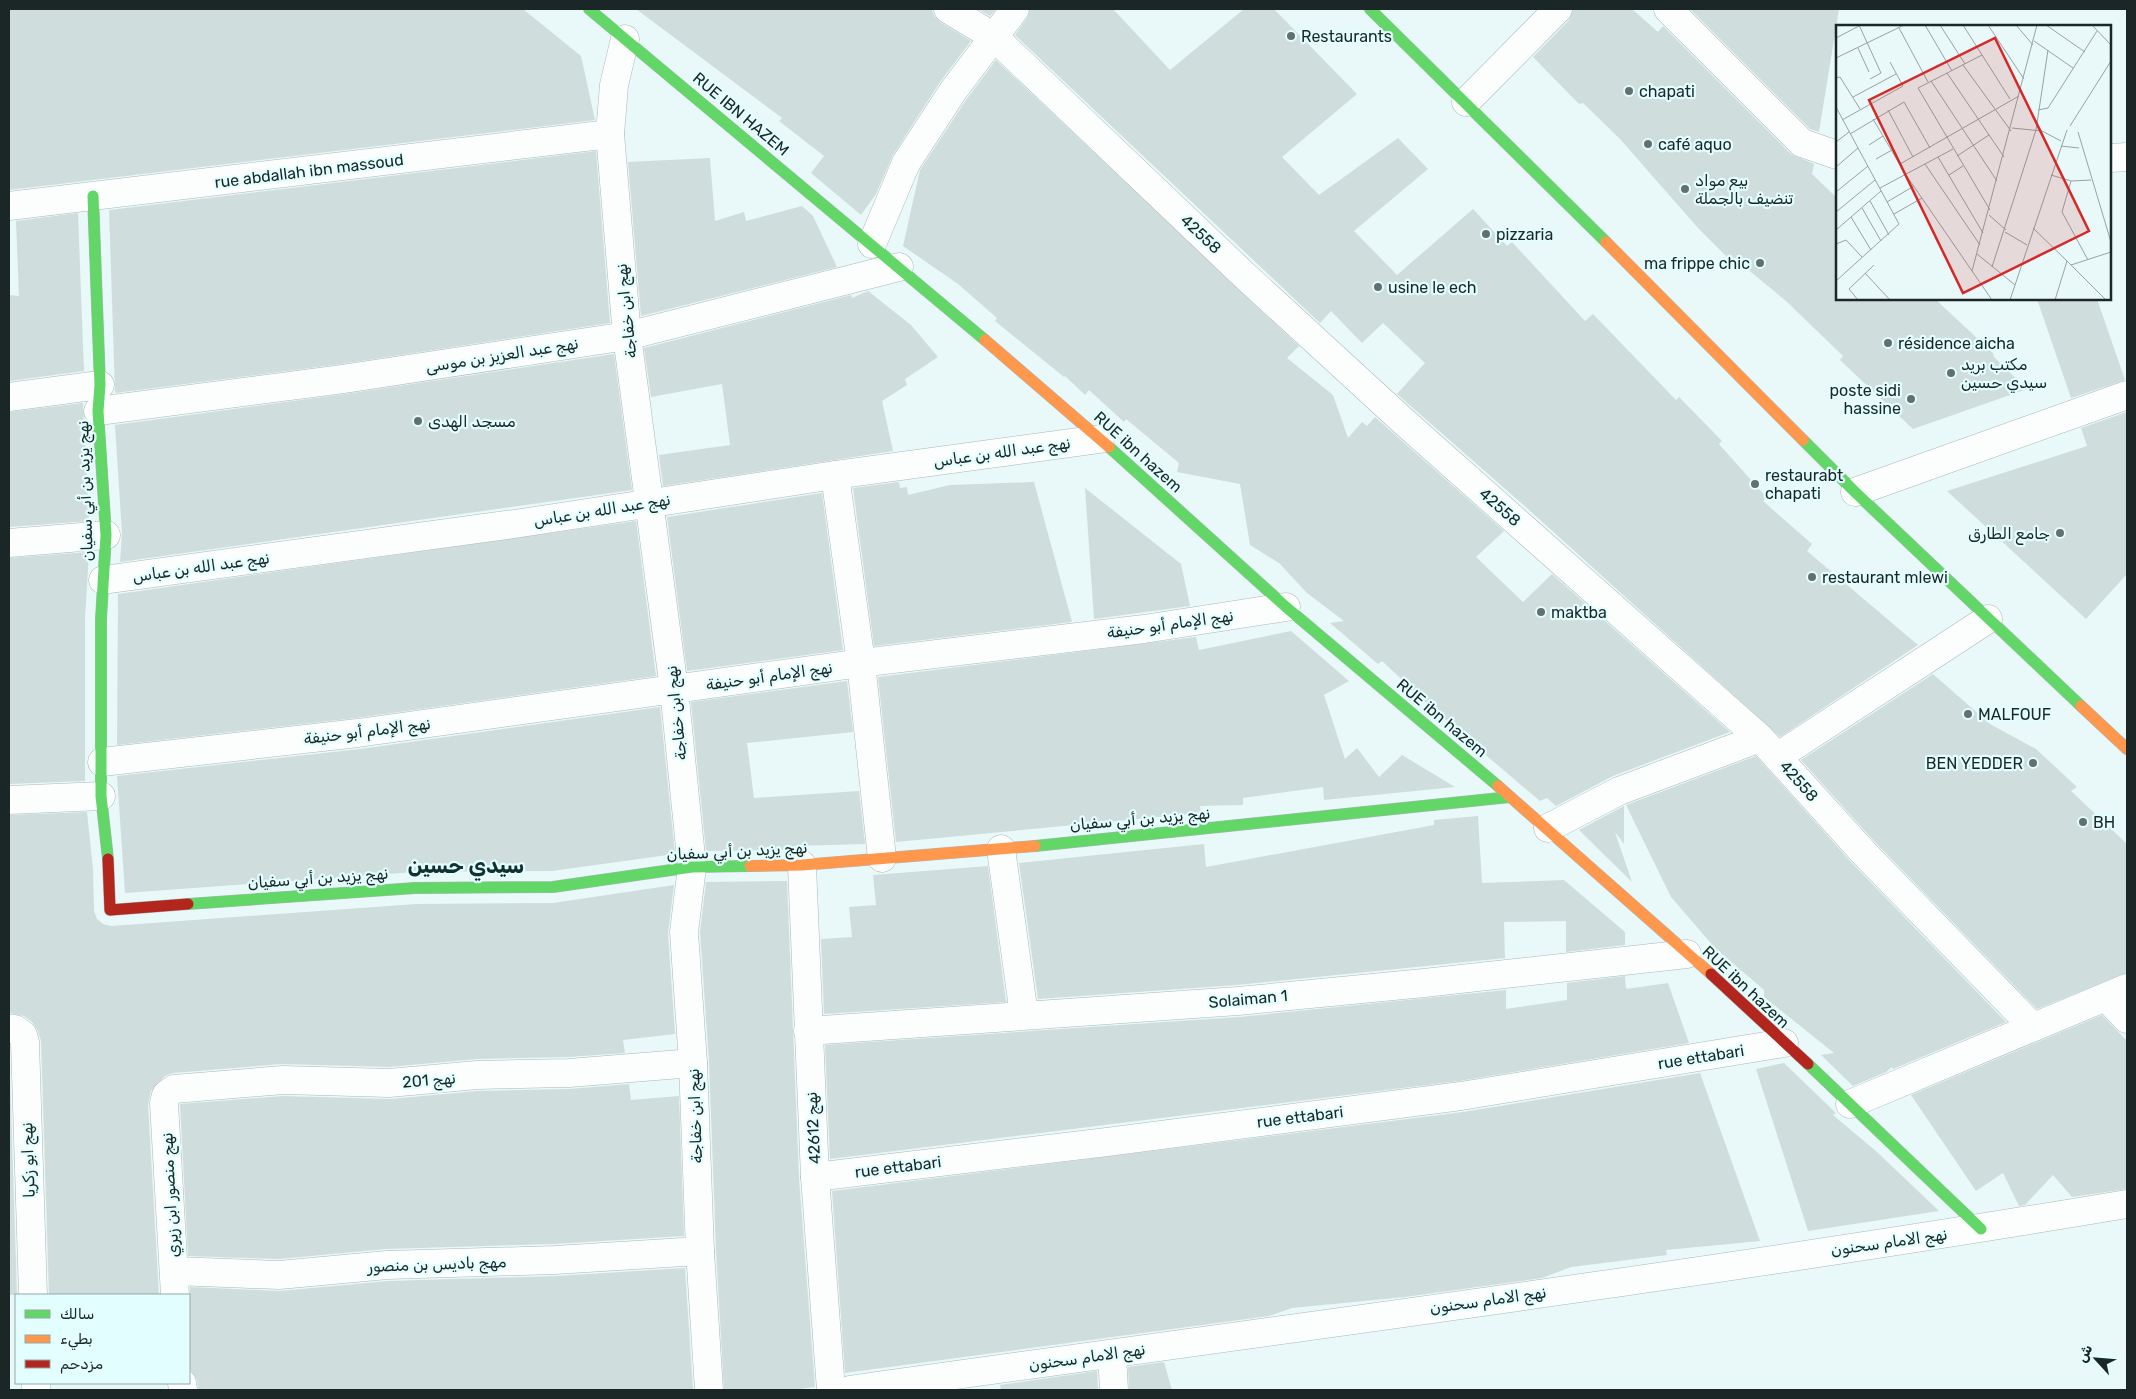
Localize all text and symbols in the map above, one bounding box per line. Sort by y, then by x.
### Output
inset map [1836,25,2111,300]
place label: Restaurants [1301,27,1392,46]
marker: Restaurants [1285,30,1297,42]
street label: RUE IBN HAZEM [689,68,793,160]
place label: chapati [1639,82,1695,101]
marker: chapati [1623,85,1635,97]
place label: café aquo [1658,135,1732,154]
marker: café aquo [1642,138,1654,150]
street label: rue abdallah ibn massoud [213,150,405,192]
place label: بيع مواد تنضيف بالجملة [1695,171,1793,208]
marker: بيع مواد تنضيف بالجملة [1679,183,1691,195]
street label: 42558 [1177,211,1225,257]
place label: pizzaria [1496,225,1553,244]
marker: pizzaria [1480,228,1492,240]
place label: ma frippe chic [1644,254,1750,273]
marker: ma frippe chic [1754,257,1766,269]
street label: نهج ابن خفاجة [612,262,642,359]
place label: usine le ech [1388,278,1477,297]
marker: usine le ech [1372,281,1384,293]
street label: نهج عبد العزيز بن موسى [424,334,580,378]
place label: résidence aicha [1898,334,2015,353]
marker: résidence aicha [1882,337,1894,349]
place label: مكتب بريد سيدي حسين [1961,355,2047,394]
marker: مكتب بريد سيدي حسين [1945,367,1957,379]
place label: poste sidi hassine [1830,381,1901,418]
marker: poste sidi hassine [1905,393,1917,405]
street label: RUE ibn hazem [1090,407,1186,497]
place label: مسجد الهدى [428,412,516,432]
marker: مسجد الهدى [412,415,424,427]
street label: نهج يزيد بن أبي سفيان [73,420,100,562]
street label: نهج عبد الله بن عباس [932,433,1072,473]
place label: restaurabt chapati [1765,466,1843,503]
marker: restaurabt chapati [1749,478,1761,490]
street label: 42558 [1475,484,1525,530]
street label: نهج عبد الله بن عباس [532,490,672,532]
place label: جامع الطارق [1968,524,2050,545]
marker: جامع الطارق [2054,527,2066,539]
street label: نهج عبد الله بن عباس [131,548,271,588]
place label: restaurant mlewi [1822,568,1948,587]
marker: restaurant mlewi [1806,571,1818,583]
place label: maktba [1551,603,1607,622]
street label: نهج الإمام أبو حنيفة [1105,606,1235,644]
marker: maktba [1535,606,1547,618]
street label: نهج الإمام أبو حنيفة [704,658,834,696]
street label: نهج ابن خفاجة [662,664,692,761]
street label: RUE ibn hazem [1393,675,1491,761]
place label: MALFOUF [1978,705,2051,724]
marker: MALFOUF [1962,708,1974,720]
street label: نهج الإمام أبو حنيفة [302,714,432,750]
place label: BEN YEDDER [1926,754,2023,773]
street label: 42558 [1776,757,1822,805]
marker: BEN YEDDER [2027,757,2039,769]
street label: نهج يزيد بن أبي سفيان [1069,803,1211,838]
place label: BH [2093,813,2115,832]
marker: BH [2077,816,2089,828]
street label: نهج يزيد بن أبي سفيان [666,838,808,867]
district label: سيدي حسين [408,853,524,881]
street label: نهج يزيد بن أبي سفيان [247,864,389,895]
street label: RUE ibn hazem [1699,942,1793,1032]
street label: Solaiman 1 [1208,986,1288,1012]
street label: rue ettabari [1656,1041,1746,1073]
street label: نهج 201 [401,1068,457,1094]
street label: نهج ابن خفاجة [684,1068,708,1164]
street label: نهج 42612 [802,1091,826,1165]
street label: rue ettabari [1256,1102,1344,1132]
street label: نهج ابو زكريا [17,1122,41,1198]
street label: نهج منصور ابن زيري [157,1132,185,1258]
street label: rue ettabari [854,1152,942,1182]
street label: نهج الامام سحنون [1829,1224,1949,1262]
street label: مهج باديس بن منصور [366,1252,507,1278]
street label: نهج الامام سحنون [1428,1282,1548,1320]
legend [15,1294,190,1384]
text: سالك [60,1305,95,1323]
text: بطيء [60,1330,93,1351]
north arrow [2071,1334,2121,1384]
street label: نهج الامام سحنون [1027,1339,1147,1377]
text: ش [2073,1342,2096,1365]
text: مزدحم [60,1355,103,1374]

